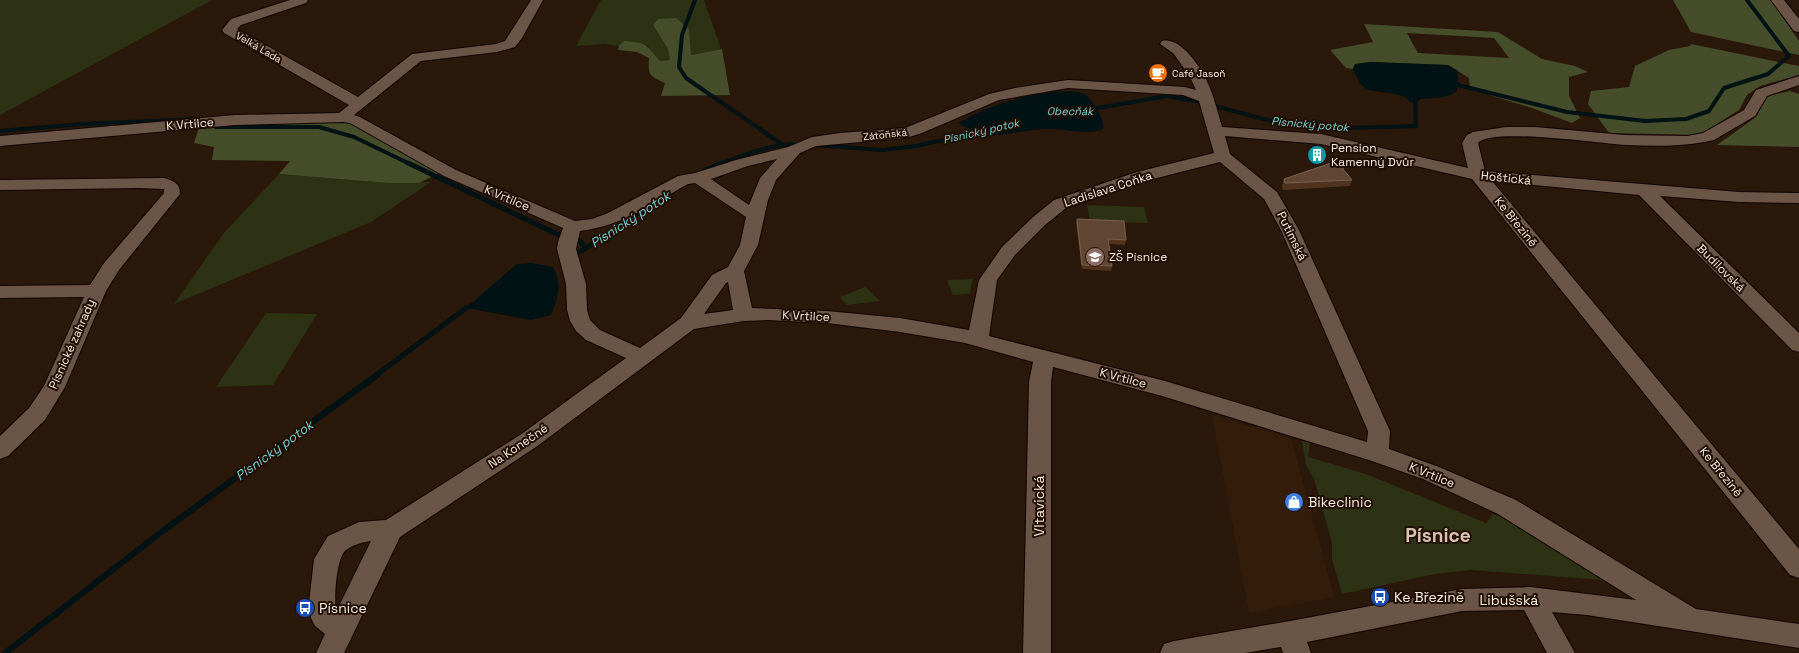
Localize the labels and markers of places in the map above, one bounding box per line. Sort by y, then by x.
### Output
cafe icon: Café Jasoň [1147,62,1169,84]
place label: Café Jasoň [1172,67,1226,80]
place label: Pension Kamenný Dvůr [1331,140,1414,170]
building icon: Pension Kamenný Dvůr [1306,144,1328,166]
school or university icon: ZŠ Písnice [1084,246,1106,268]
place label: ZŠ Písnice [1109,249,1167,265]
shop icon: Bikeclinic [1283,491,1305,513]
place label: Bikeclinic [1308,493,1372,511]
bus stop icon: Ke Březině [1369,586,1391,608]
place label: Ke Březině [1394,588,1464,606]
bus stop icon: Písnice [294,597,316,619]
place label: Písnice [319,599,367,617]

